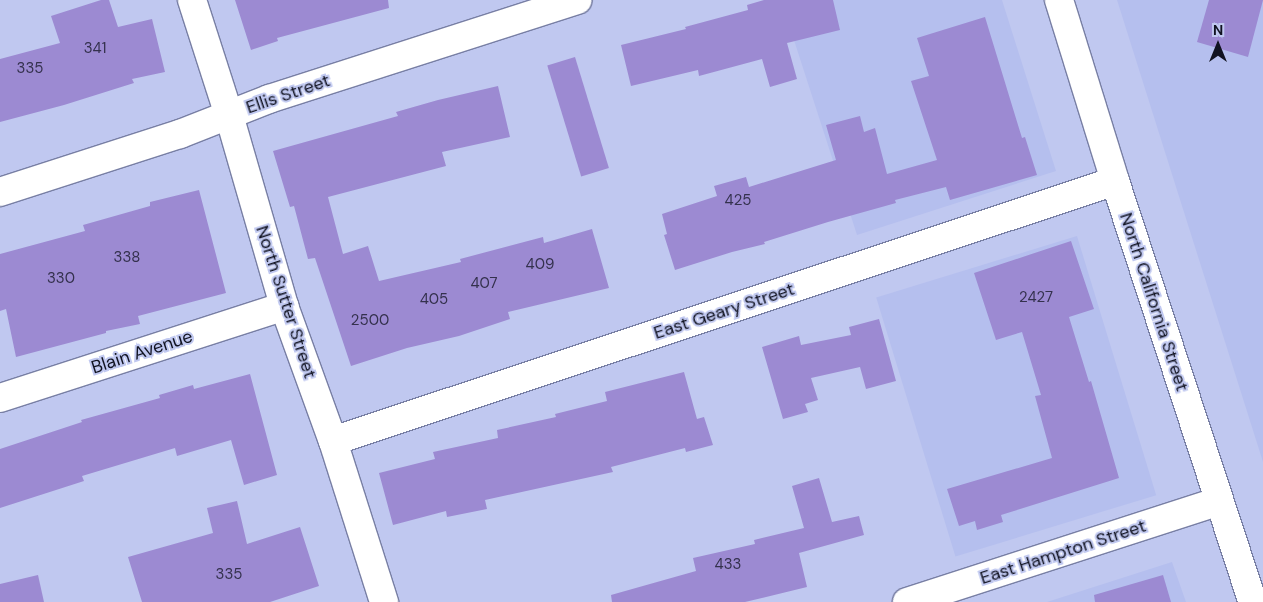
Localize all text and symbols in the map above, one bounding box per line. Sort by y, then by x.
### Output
north arrow [1193,20,1243,70]
text: N [1213,21,1223,39]
house number: 341 [84,40,106,58]
house number: 335 [17,60,43,78]
street label: Ellis Street [243,70,333,118]
house number: 425 [725,192,751,210]
street label: North California Street [1115,210,1193,394]
street label: North Sutter Street [251,223,321,381]
house number: 338 [114,249,140,267]
house number: 409 [526,256,554,274]
house number: 330 [47,270,75,288]
house number: 407 [470,275,498,293]
street label: East Geary Street [651,278,797,344]
house number: 2427 [1019,289,1053,307]
house number: 405 [420,291,448,309]
house number: 2500 [351,312,389,330]
street label: Blain Avenue [89,325,195,379]
street label: East Hampton Street [977,515,1149,589]
house number: 433 [715,556,741,574]
house number: 335 [216,566,242,584]

